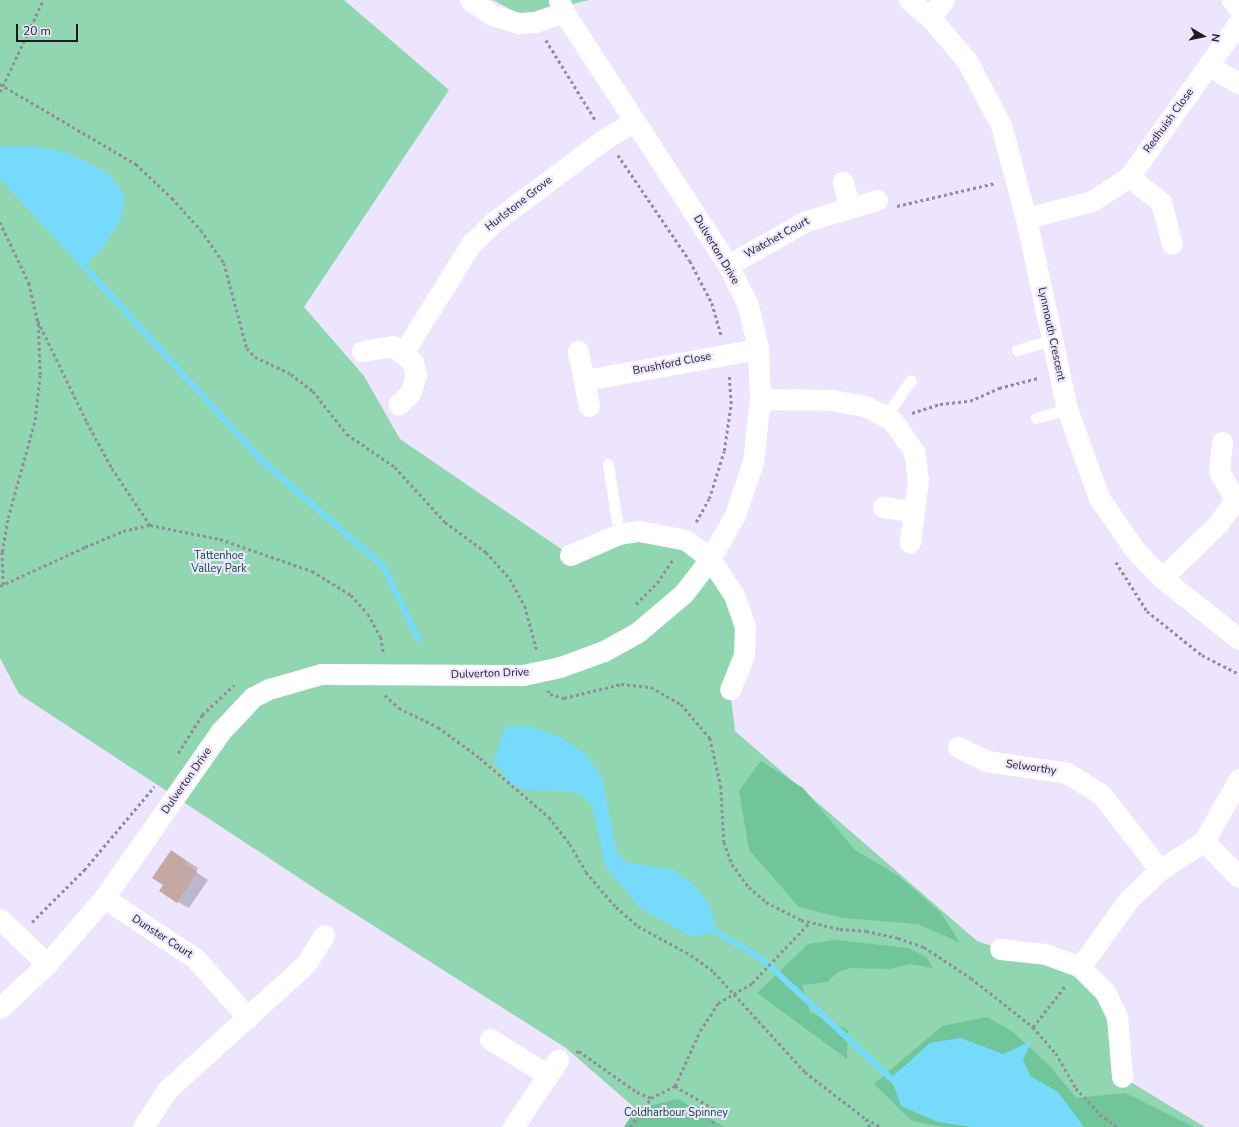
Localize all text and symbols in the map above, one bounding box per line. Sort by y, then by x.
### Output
scale bar [18,16,80,42]
north arrow [1183,16,1223,56]
text: 20 m [23,23,51,39]
text: N [1207,33,1223,43]
street label: Redhuish Close [1141,86,1197,156]
street label: Hurlstone Grove [483,174,555,234]
street label: Dulverton Drive [690,213,742,287]
street label: Watchet Court [742,215,812,261]
street label: Lynmouth Crescent [1035,286,1067,382]
street label: Brushford Close [632,350,712,378]
park label: Tattenhoe Valley Park [191,550,247,576]
street label: Dulverton Drive [451,666,529,682]
street label: Dulverton Drive [159,745,215,817]
street label: Selworthy [1005,758,1057,778]
street label: Dunster Court [129,913,195,961]
park label: Coldharbour Spinney [624,1106,728,1120]

